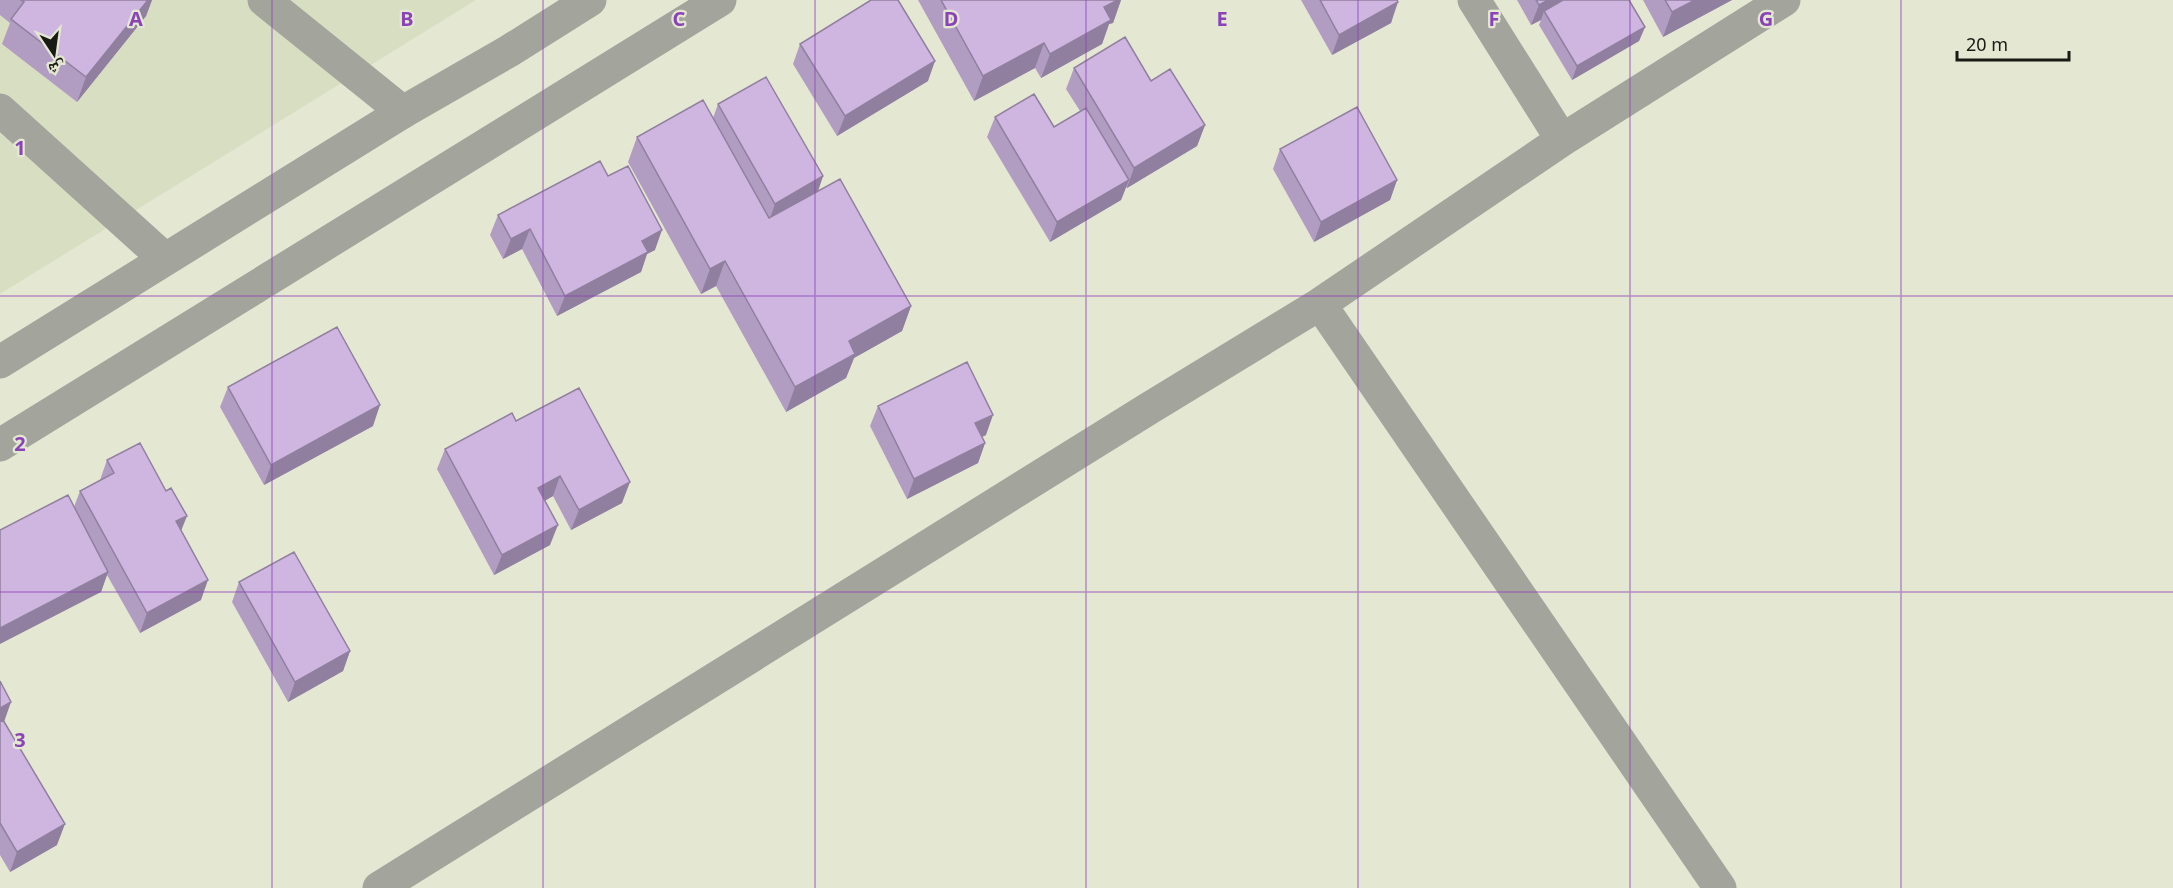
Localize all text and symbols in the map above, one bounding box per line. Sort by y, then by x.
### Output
text: A [129,5,143,32]
text: B [400,5,414,32]
text: C [673,5,686,32]
text: D [944,5,958,32]
text: E [1216,5,1228,32]
text: F [1489,5,1499,32]
text: G [1759,5,1773,32]
north arrow [24,24,84,84]
scale bar [1957,24,2070,62]
text: 20 m [1966,32,2008,56]
text: ش [47,56,68,81]
text: 1 [14,134,26,161]
text: 2 [14,430,26,457]
text: 3 [14,726,26,753]

